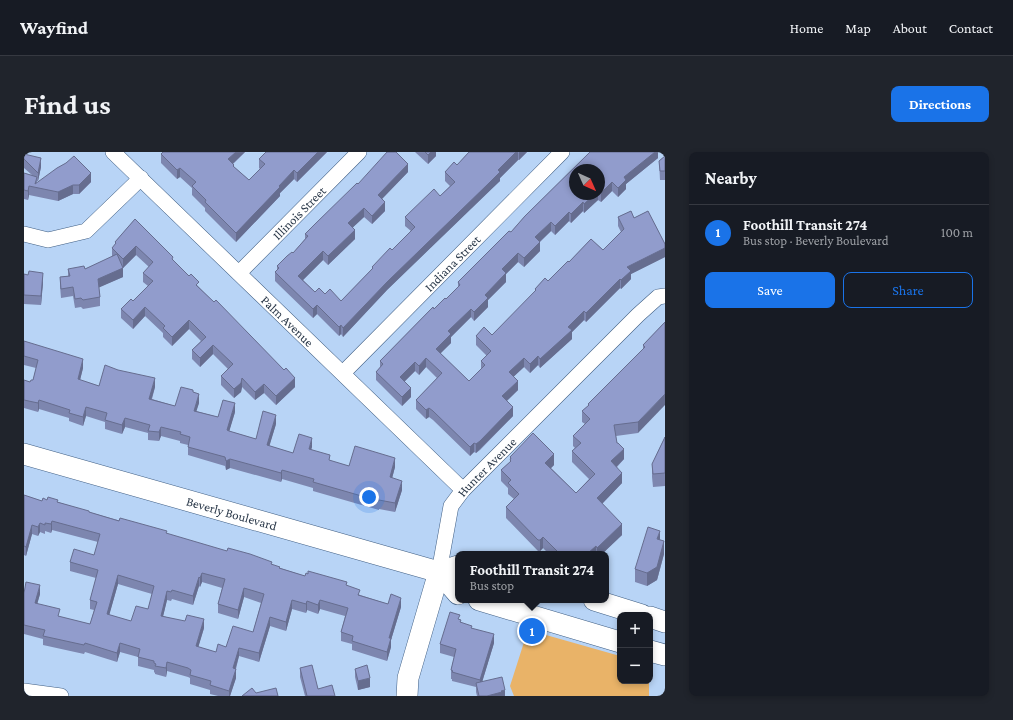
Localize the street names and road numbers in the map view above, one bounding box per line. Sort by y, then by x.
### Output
street label: Illinois Street [269,182,329,242]
street label: Indiana Street [421,231,484,294]
street label: Palm Avenue [258,292,317,350]
street label: Hunter Avenue [453,434,519,499]
street label: Beverly Boulevard [185,493,279,533]

